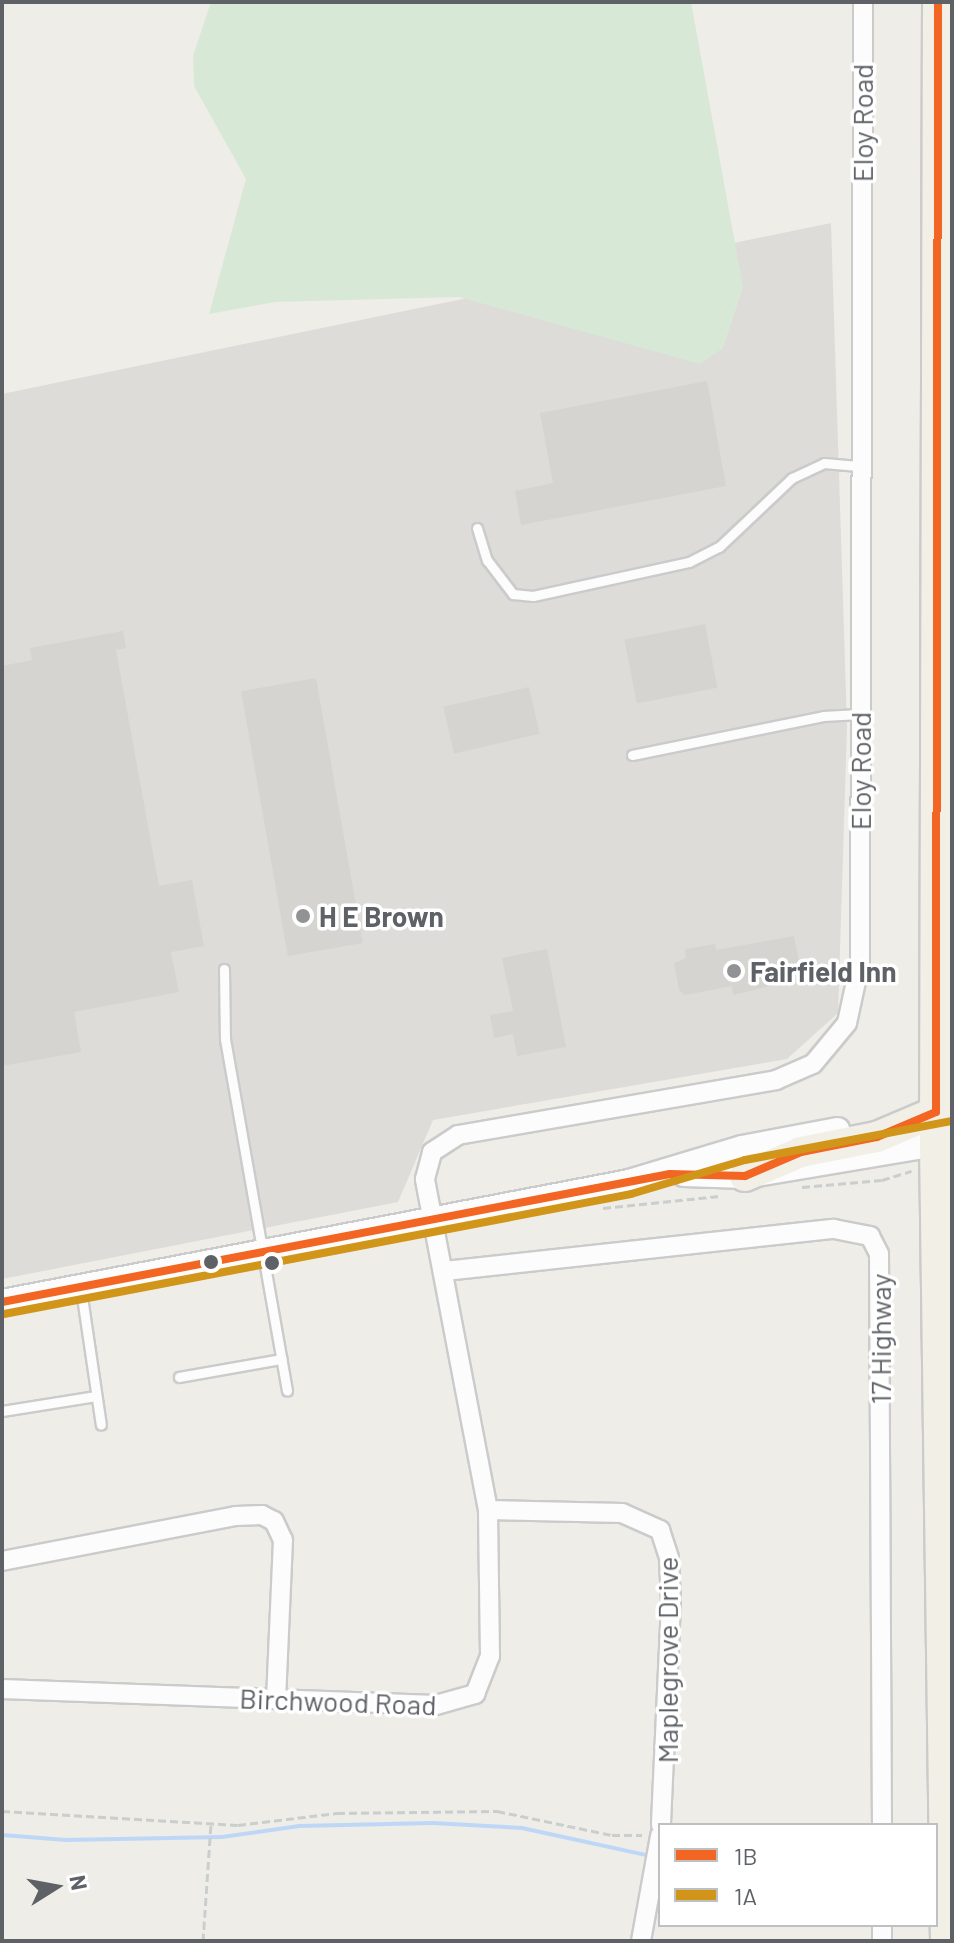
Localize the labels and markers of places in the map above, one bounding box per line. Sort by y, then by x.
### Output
place label: H E Brown [319,899,444,933]
marker: H E Brown [294,907,312,925]
place label: Fairfield Inn [750,954,896,988]
marker: Fairfield Inn [725,962,743,980]
unlabelled marker [203,1254,219,1270]
unlabelled marker [264,1255,280,1271]

